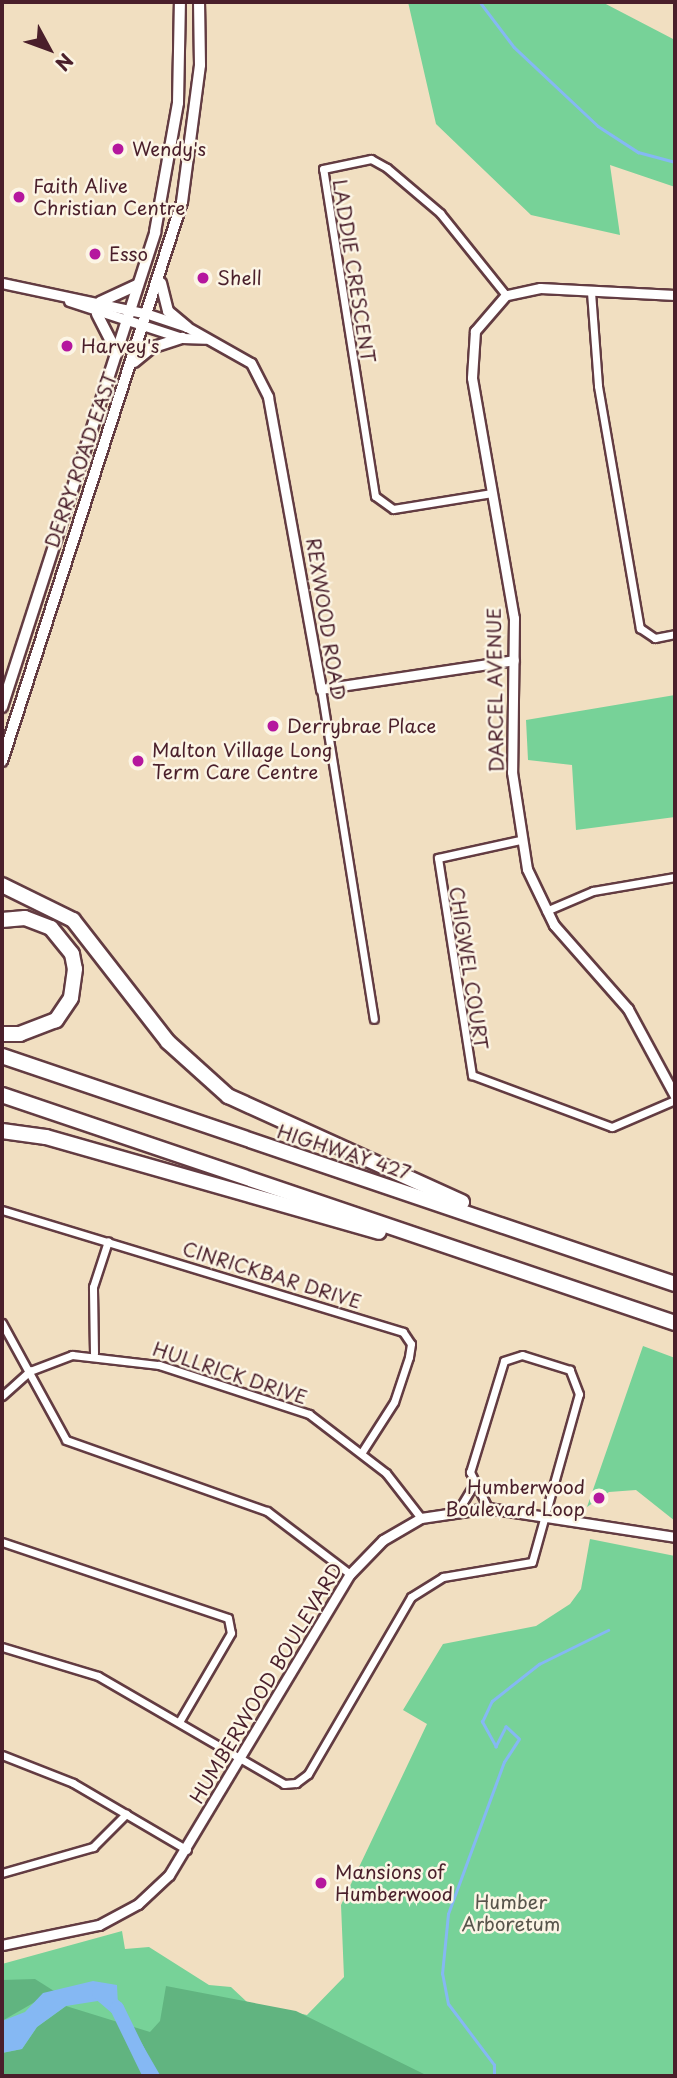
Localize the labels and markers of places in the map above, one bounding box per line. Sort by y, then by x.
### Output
place label: Wendy's [132,138,206,160]
marker: Wendy's [110,141,126,157]
place label: Faith Alive Christian Centre [33,175,185,219]
marker: Faith Alive Christian Centre [11,189,27,205]
place label: Esso [109,243,148,265]
marker: Esso [87,246,103,262]
place label: Shell [217,267,262,289]
marker: Shell [195,270,211,286]
place label: Harvey's [81,335,160,357]
marker: Harvey's [59,338,75,354]
place label: Derrybrae Place [287,715,436,737]
marker: Derrybrae Place [265,718,281,734]
place label: Malton Village Long Term Care Centre [152,739,332,783]
marker: Malton Village Long Term Care Centre [130,753,146,769]
place label: Humberwood Boulevard Loop [445,1476,585,1520]
marker: Humberwood Boulevard Loop [591,1490,607,1506]
place label: Mansions of Humberwood [335,1861,453,1905]
marker: Mansions of Humberwood [313,1875,329,1891]

